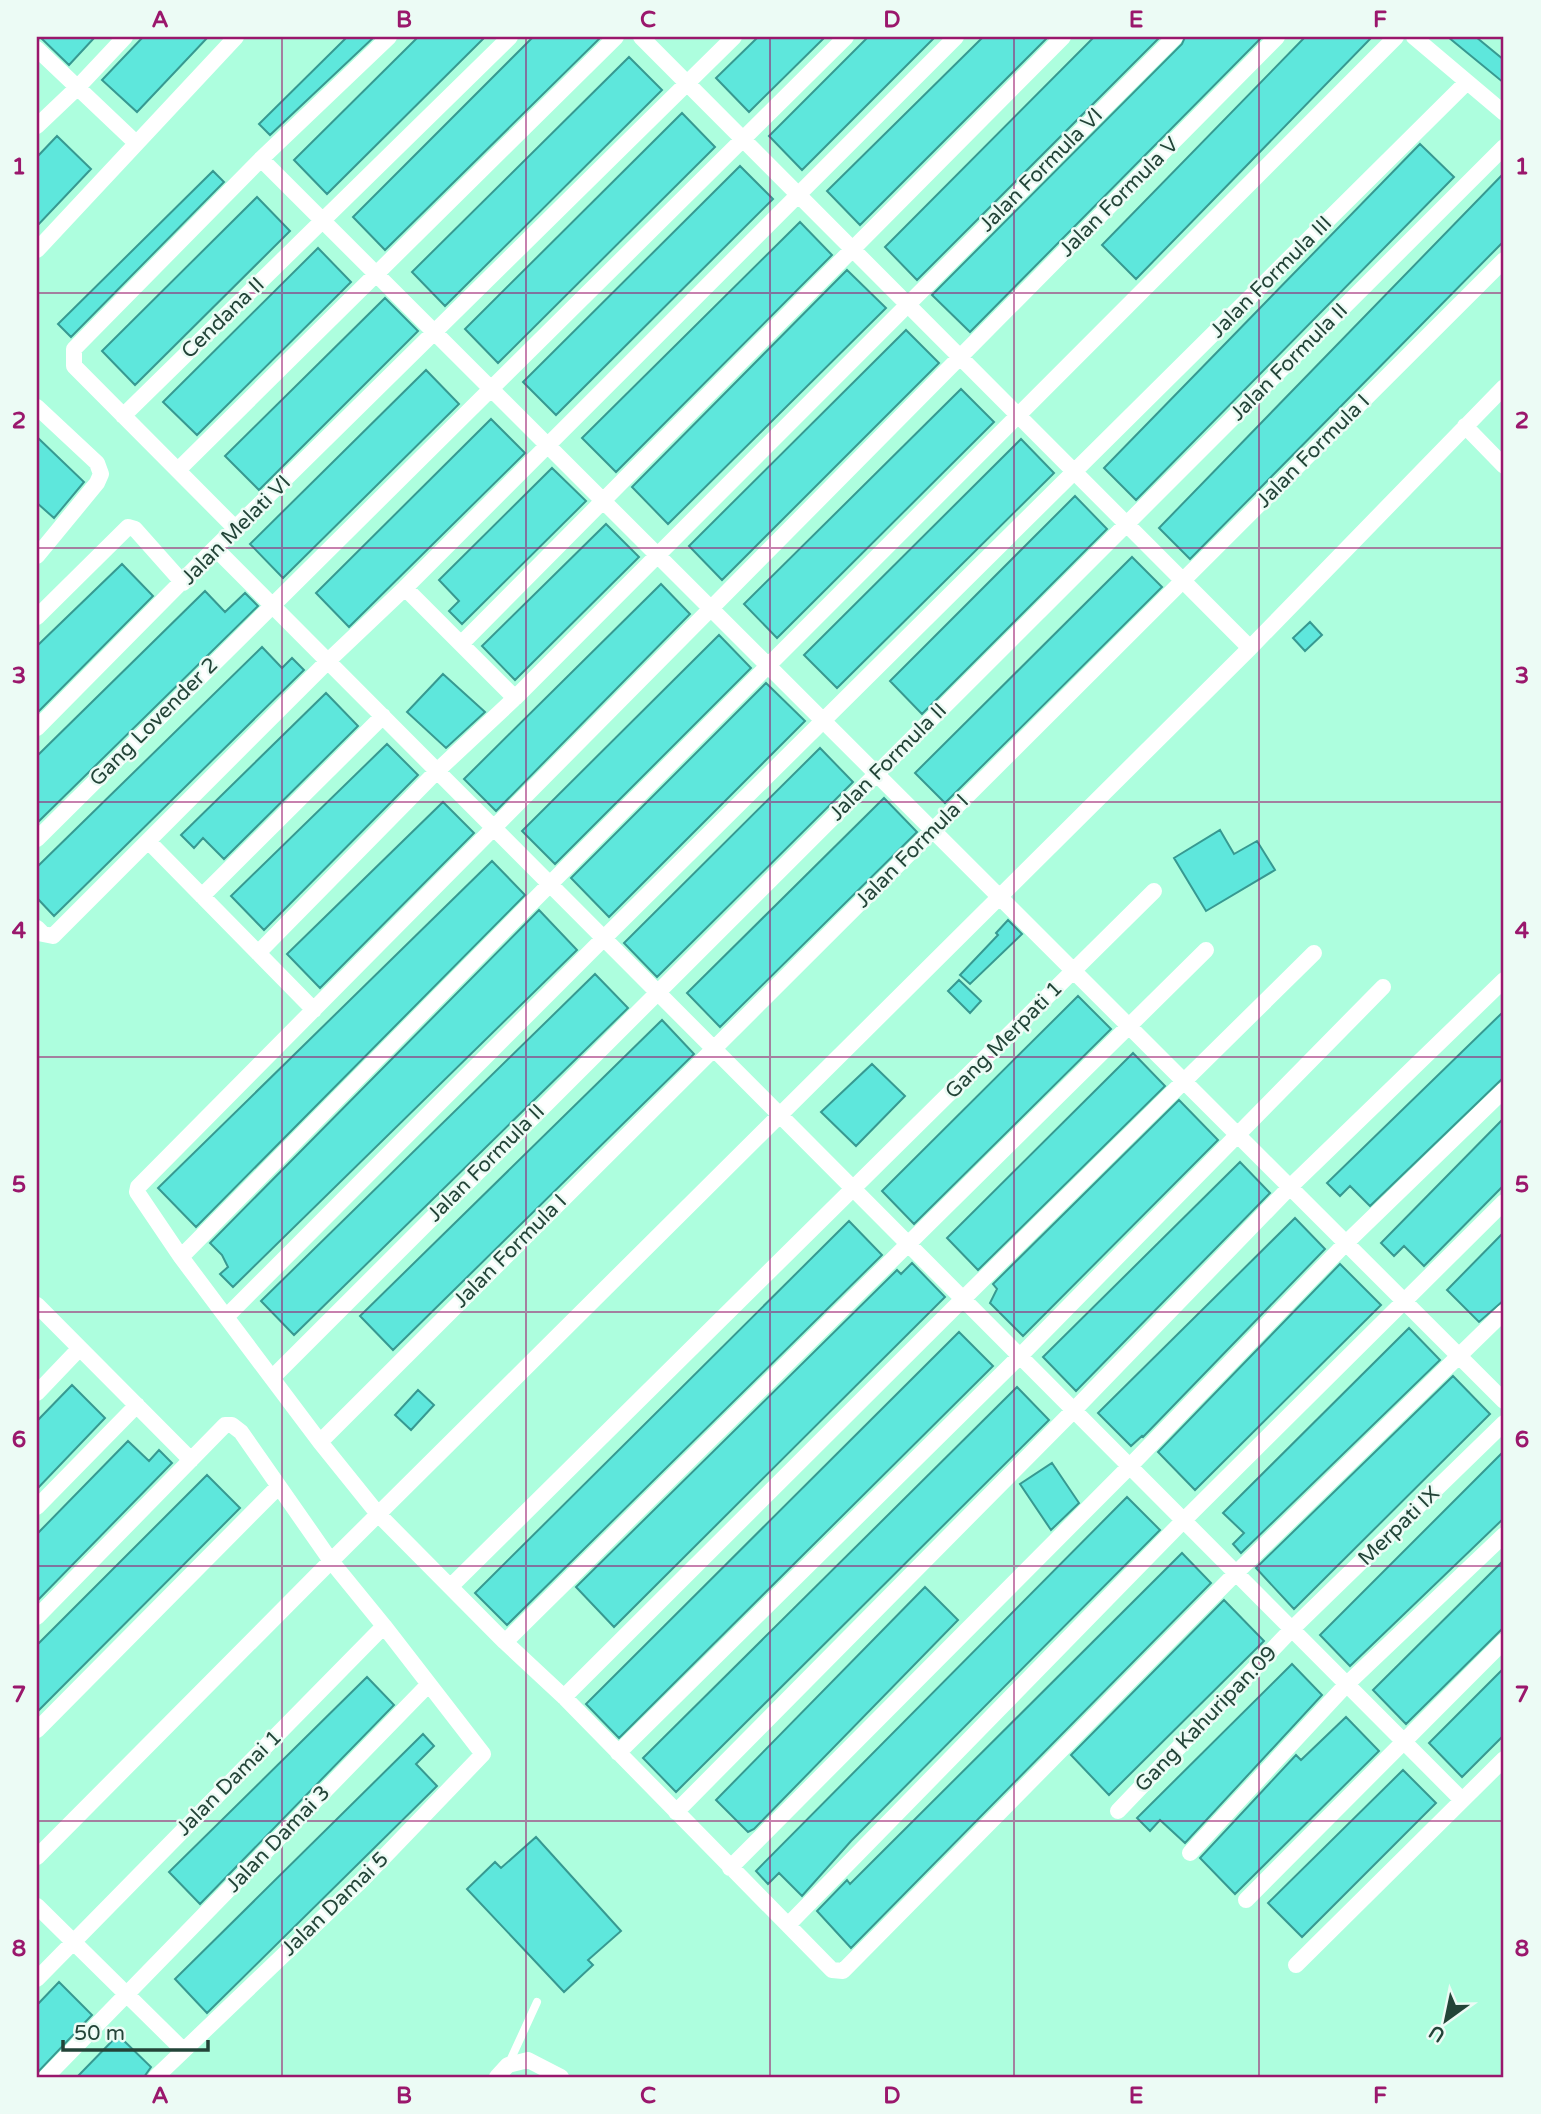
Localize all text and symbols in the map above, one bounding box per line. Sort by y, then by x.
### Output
text: A [151,6,169,34]
text: B [396,6,412,34]
text: C [640,6,656,34]
text: D [883,6,901,34]
text: E [1129,6,1143,34]
text: F [1373,6,1387,34]
street label: Jalan Formula VI [974,103,1108,237]
street label: Jalan Formula V [1054,132,1184,262]
text: 1 [12,153,26,181]
text: 1 [1515,153,1529,181]
street label: Jalan Formula III [1205,211,1337,343]
street label: Cendana II [176,272,270,364]
street label: Jalan Formula II [1225,298,1353,426]
street label: Jalan Formula I [1251,389,1375,513]
text: 2 [12,407,26,435]
text: 2 [1515,407,1529,435]
street label: Jalan Melati VI [176,470,296,590]
street label: Gang Lovender 2 [85,653,223,791]
text: 3 [12,662,26,690]
text: 3 [1515,662,1529,690]
street label: Jalan Formula II [824,698,952,826]
street label: Jalan Formula I [850,789,974,913]
text: 4 [12,917,27,945]
text: 4 [1515,917,1530,945]
street label: Gang Merpati 1 [940,976,1068,1104]
street label: Jalan Formula II [422,1099,550,1227]
text: 5 [12,1171,26,1199]
text: 5 [1515,1171,1529,1199]
street label: Jalan Formula I [448,1189,572,1313]
text: 6 [12,1426,26,1454]
text: 6 [1515,1426,1529,1454]
street label: Merpati IX [1353,1481,1445,1571]
street label: Gang Kahuripan.09 [1130,1641,1282,1797]
text: 7 [12,1681,26,1709]
text: 7 [1515,1681,1529,1709]
street label: Jalan Damai 1 [171,1725,287,1841]
street label: Jalan Damai 3 [221,1780,335,1898]
street label: Jalan Damai 5 [276,1847,394,1961]
text: 8 [12,1935,26,1963]
text: 8 [1515,1935,1529,1963]
north arrow [1412,1984,1482,2054]
scale bar [63,2009,208,2053]
text: U [1425,2020,1449,2047]
text: 50 m [74,2021,125,2046]
text: A [151,2082,169,2110]
text: B [396,2082,412,2110]
text: C [640,2082,656,2110]
text: D [883,2082,901,2110]
text: E [1129,2082,1143,2110]
text: F [1373,2082,1387,2110]

